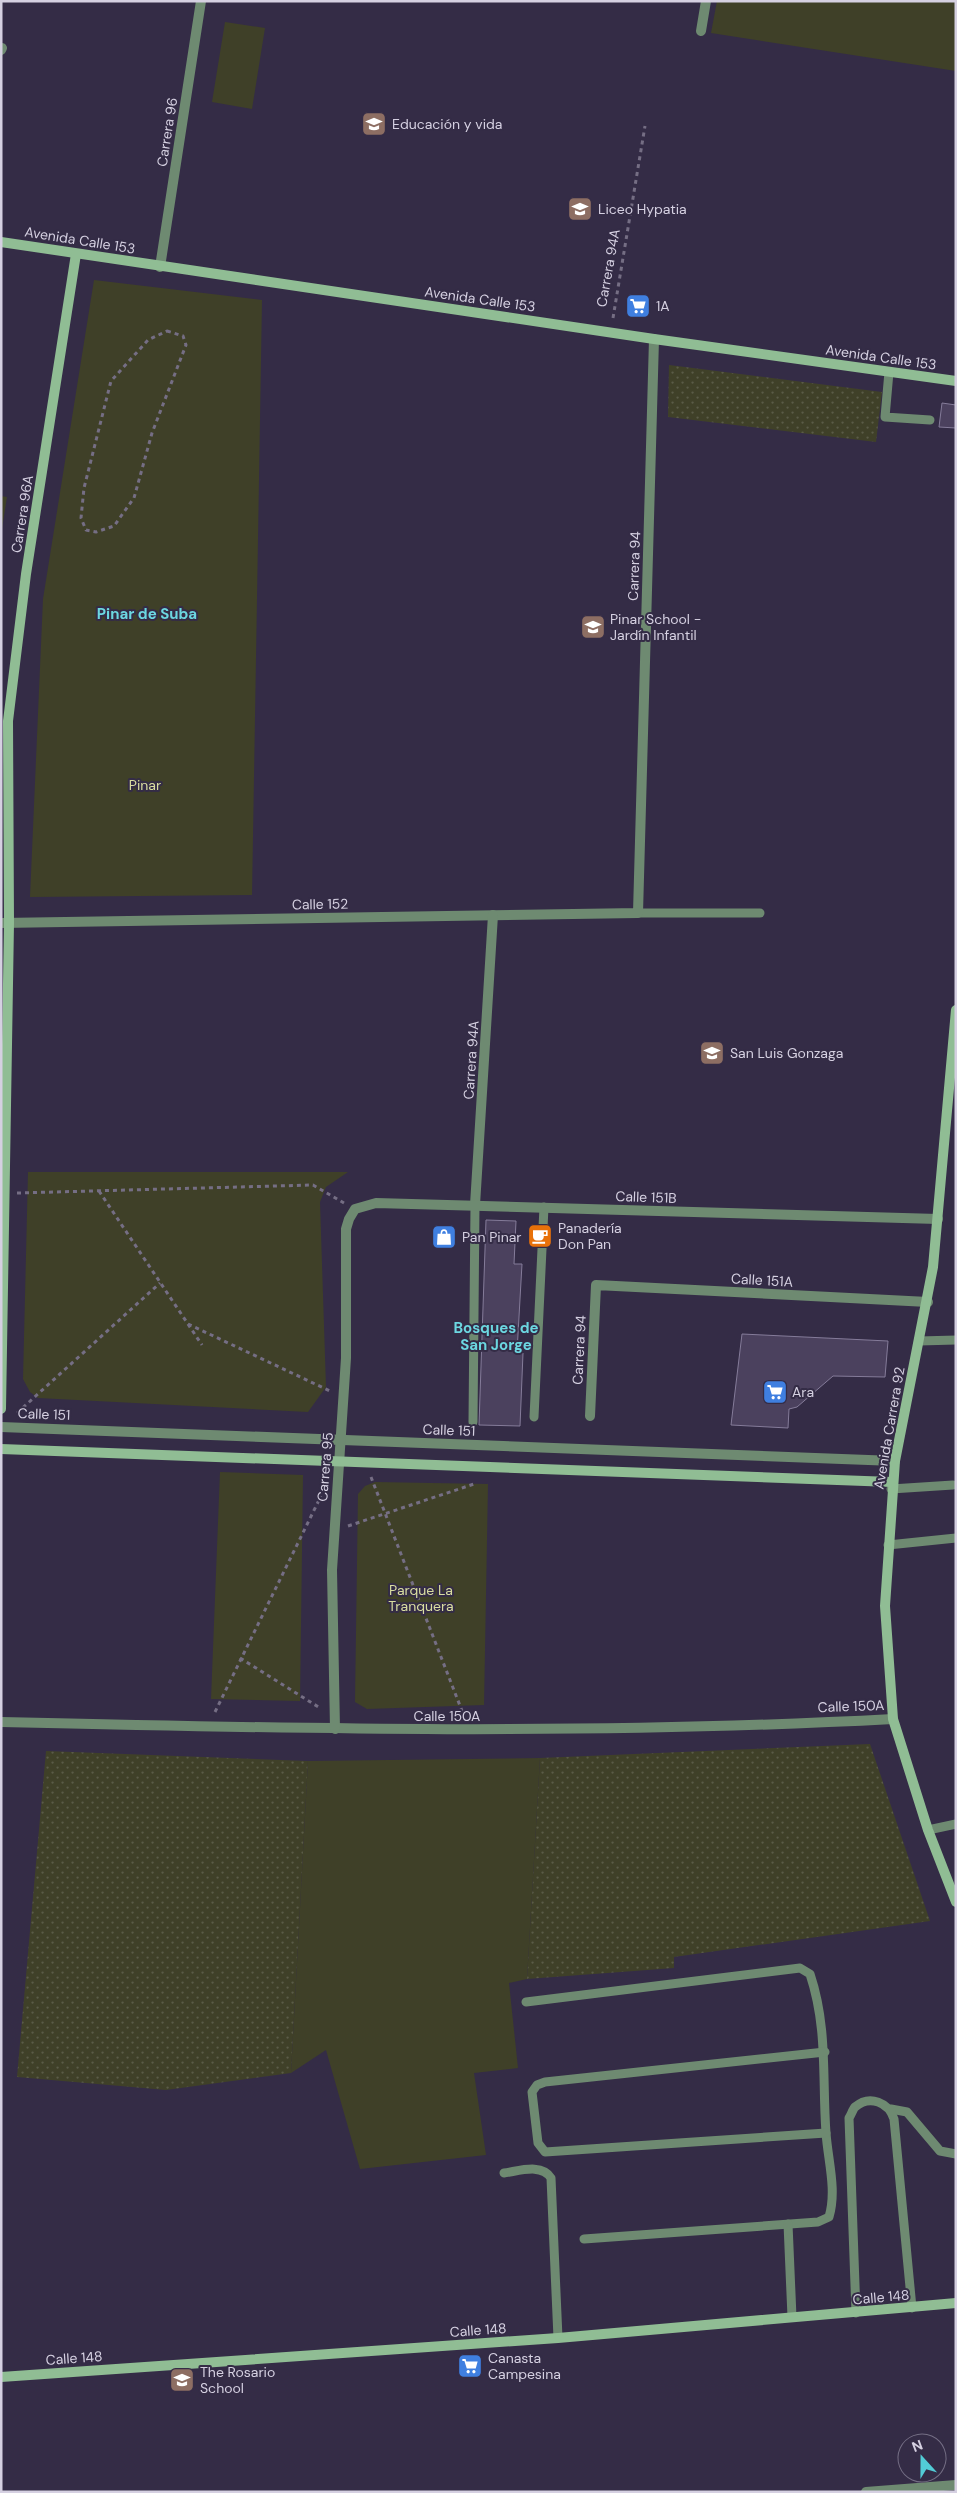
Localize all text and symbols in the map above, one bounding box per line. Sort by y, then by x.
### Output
street label: Carrera 96 [153,96,181,168]
school or university icon: Educación y vida [361,111,387,137]
place label: Educación y vida [392,115,502,133]
school or university icon: Liceo Hypatia [567,196,593,222]
place label: Liceo Hypatia [598,200,687,218]
street label: Avenida Calle 153 [23,222,137,258]
street label: Carrera 94A [592,228,624,308]
street label: Avenida Calle 153 [423,282,537,316]
supermarket icon: 1A [625,293,651,319]
place label: 1A [656,297,670,315]
street label: Avenida Calle 153 [824,340,938,374]
street label: Carrera 96A [7,474,37,554]
street label: Carrera 94 [624,530,644,601]
district label: Pinar de Suba [97,604,197,624]
place label: Pinar School - Jardín Infantil [610,610,701,644]
school or university icon: Pinar School - Jardín Infantil [580,614,606,640]
park label: Pinar [129,776,161,794]
street label: Calle 152 [292,895,348,913]
street label: Carrera 94A [459,1020,483,1100]
school or university icon: San Luis Gonzaga [699,1040,725,1066]
place label: San Luis Gonzaga [730,1044,843,1062]
street label: Calle 151B [615,1187,677,1207]
place label: Panadería Don Pan [558,1219,622,1253]
cafe icon: Panadería Don Pan [527,1223,553,1249]
shop icon: Pan Pinar [431,1224,457,1250]
place label: Pan Pinar [462,1228,522,1246]
street label: Calle 151A [730,1269,794,1291]
street label: Carrera 94 [568,1314,590,1385]
district label: Bosques de San Jorge [453,1318,539,1355]
street label: Avenida Carrera 92 [869,1365,909,1491]
supermarket icon: Ara [762,1379,788,1405]
place label: Ara [792,1383,814,1401]
street label: Calle 151 [17,1404,71,1424]
street label: Calle 151 [422,1420,476,1440]
street label: Carrera 95 [313,1432,337,1502]
park label: Parque La Tranquera [388,1581,454,1615]
street label: Calle 150A [817,1696,885,1716]
street label: Calle 150A [414,1707,480,1725]
street label: Calle 148 [852,2286,910,2308]
street label: Calle 148 [449,2319,507,2341]
street label: Calle 148 [45,2347,103,2369]
place label: Canasta Campesina [488,2349,561,2383]
supermarket icon: Canasta Campesina [457,2353,483,2379]
place label: The Rosario School [200,2363,275,2397]
school or university icon: The Rosario School [169,2367,195,2393]
north arrow [897,2433,947,2483]
text: N [909,2436,925,2456]

